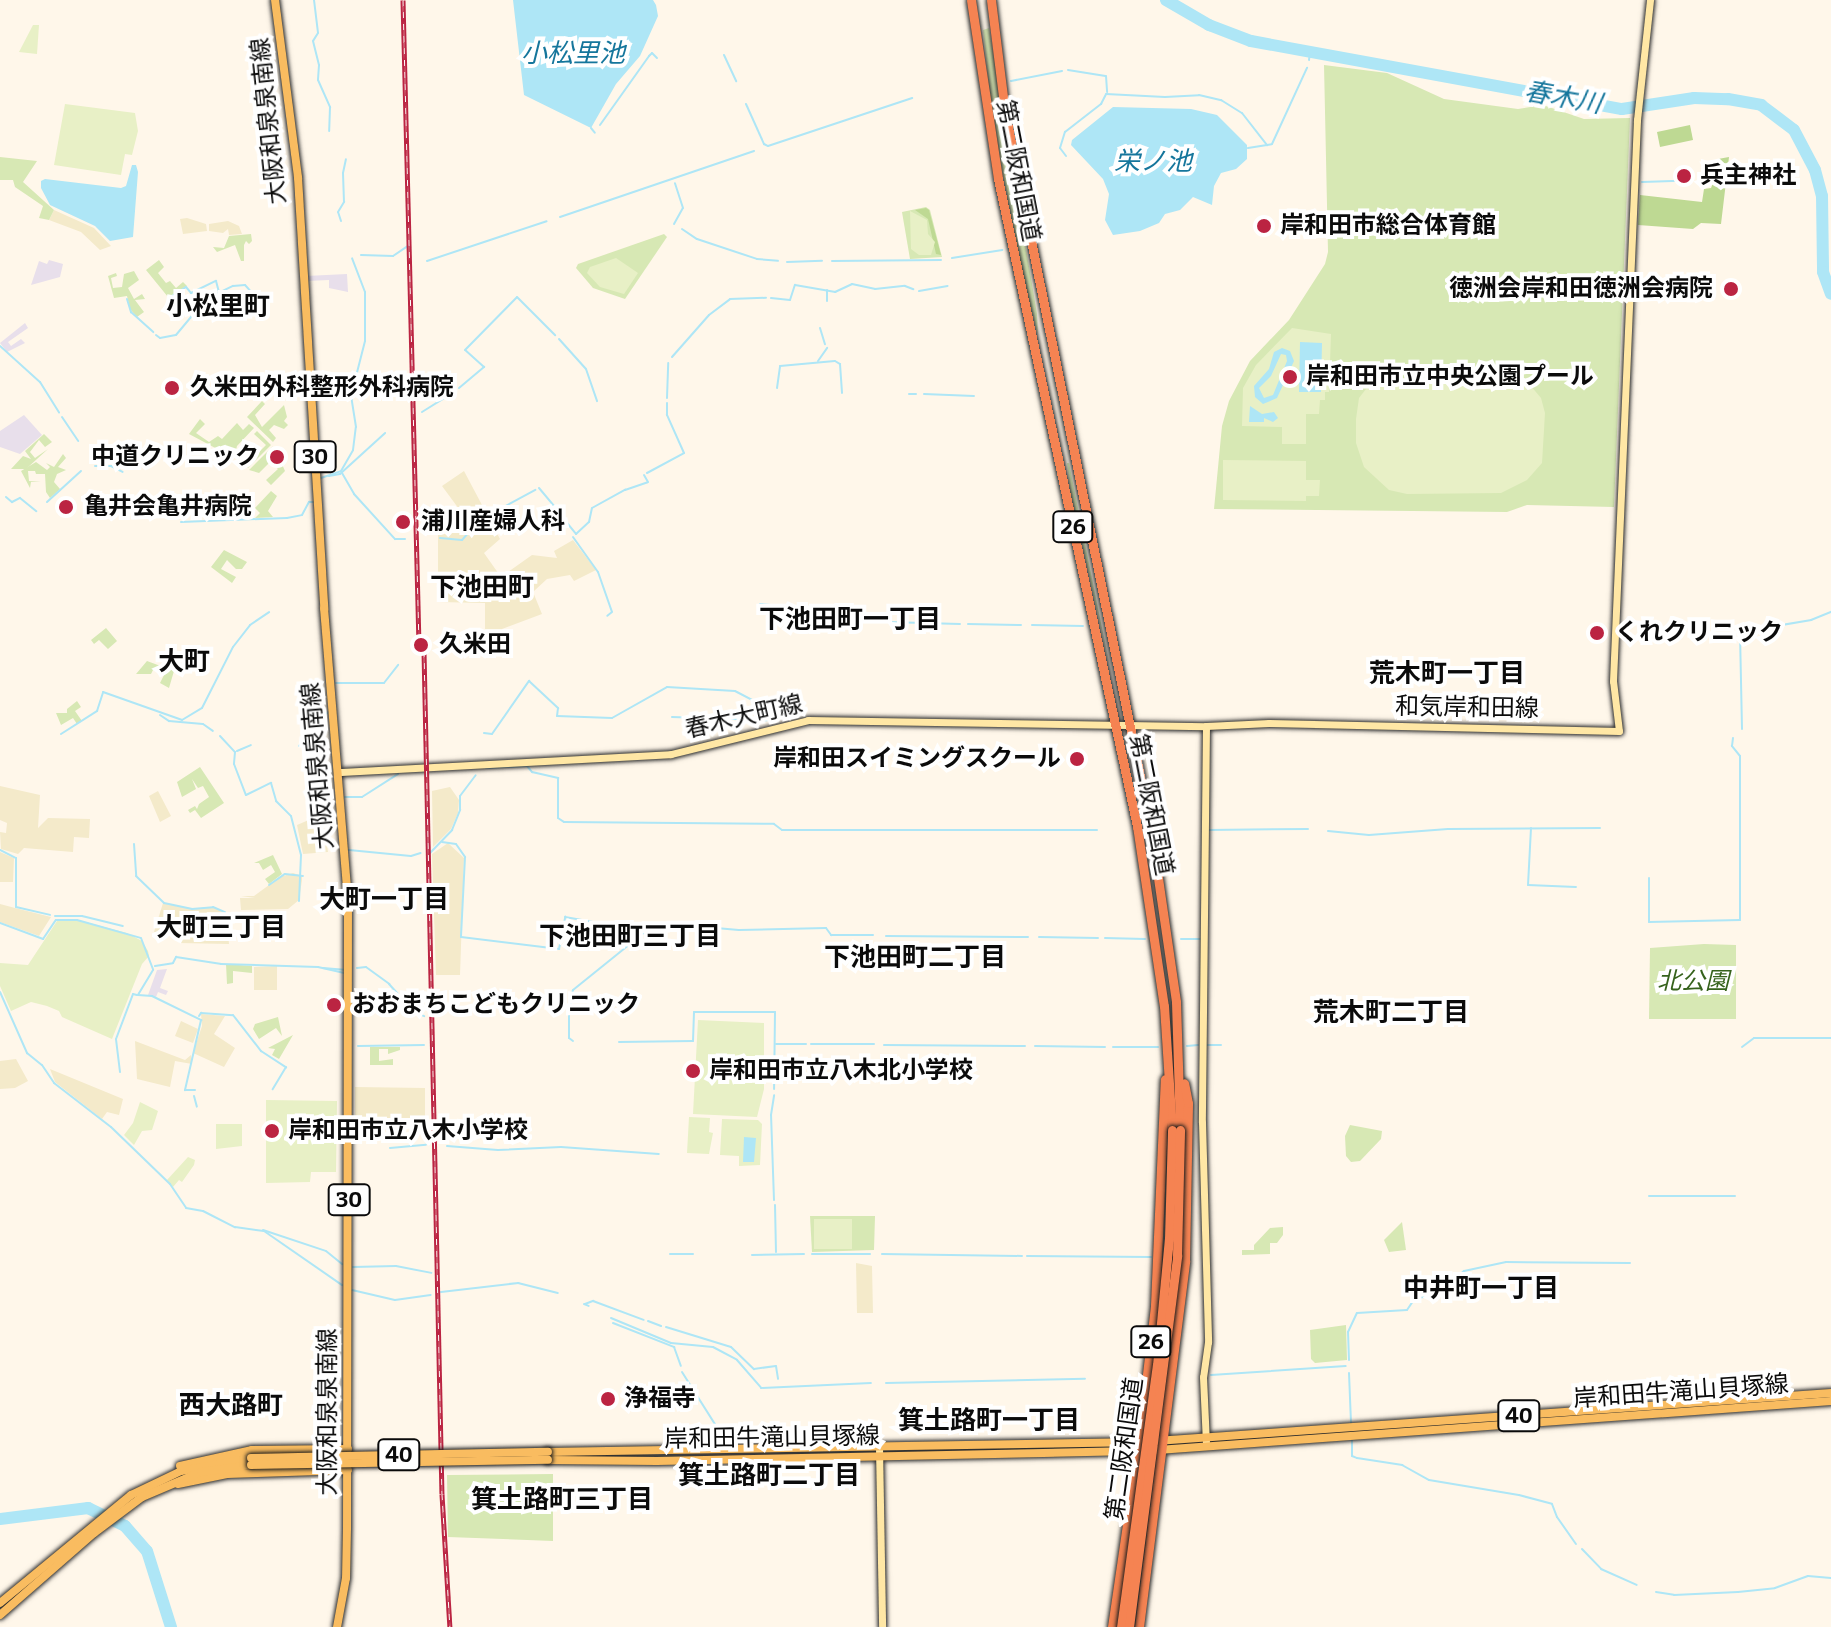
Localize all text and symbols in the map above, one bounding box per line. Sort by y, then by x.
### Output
street label: 大阪和泉泉南線 [246,36,292,206]
water label: 小松里池 [521,38,625,70]
water label: 春木川 [1522,76,1604,120]
street label: 第二阪和国道 [990,98,1046,244]
water label: 栄ノ池 [1114,146,1192,178]
place label: 兵主神社 [1700,162,1796,190]
marker: 兵主神社 [1675,167,1693,185]
place label: 岸和田市総合体育館 [1280,212,1496,240]
marker: 岸和田市総合体育館 [1255,217,1273,235]
place label: 徳洲会岸和田徳洲会病院 [1449,275,1713,303]
marker: 徳洲会岸和田徳洲会病院 [1720,278,1742,300]
district label: 小松里町 [166,291,270,323]
place label: 岸和田市立中央公園プール [1306,363,1594,391]
marker: 岸和田市立中央公園プール [1281,368,1299,386]
place label: 久米田外科整形外科病院 [190,374,454,402]
marker: 久米田外科整形外科病院 [161,377,183,399]
road number: 30 [293,439,337,475]
place label: 中道クリニック [91,443,259,471]
marker: 中道クリニック [266,446,288,468]
place label: 亀井会亀井病院 [84,493,252,521]
marker: 亀井会亀井病院 [55,496,77,518]
place label: 浦川産婦人科 [421,508,565,536]
road number: 26 [1051,509,1095,545]
marker: 浦川産婦人科 [392,511,414,533]
district label: 下池田町 [430,572,534,604]
district label: 下池田町一丁目 [759,604,941,636]
place label: くれクリニック [1615,619,1783,647]
marker: くれクリニック [1586,622,1608,644]
place label: 久米田 [439,631,511,659]
marker: 久米田 [410,634,432,656]
district label: 大町 [158,646,210,678]
district label: 荒木町一丁目 [1369,658,1525,690]
street label: 大阪和泉泉南線 [296,681,340,851]
street label: 春木大町線 [682,689,806,745]
street label: 和気岸和田線 [1395,692,1539,724]
street label: 第二阪和国道 [1123,732,1179,878]
place label: 岸和田スイミングスクール [773,745,1061,773]
marker: 岸和田スイミングスクール [1068,750,1086,768]
district label: 大町一丁目 [319,884,449,916]
district label: 大町三丁目 [156,912,286,944]
district label: 下池田町三丁目 [539,921,721,953]
district label: 下池田町二丁目 [824,942,1006,974]
park label: 北公園 [1657,968,1729,996]
place label: おおまちこどもクリニック [352,991,640,1019]
marker: おおまちこどもクリニック [323,994,345,1016]
district label: 荒木町二丁目 [1313,997,1469,1029]
place label: 岸和田市立八木北小学校 [709,1057,973,1085]
marker: 岸和田市立八木北小学校 [684,1062,702,1080]
place label: 岸和田市立八木小学校 [288,1117,528,1145]
marker: 岸和田市立八木小学校 [263,1122,281,1140]
road number: 30 [327,1182,371,1218]
district label: 中井町一丁目 [1403,1273,1559,1305]
road number: 26 [1129,1324,1173,1360]
street label: 大阪和泉泉南線 [314,1328,342,1496]
street label: 岸和田牛滝山貝塚線 [1572,1370,1790,1414]
street label: 第二阪和国道 [1101,1376,1149,1522]
place label: 浄福寺 [624,1385,696,1413]
district label: 西大路町 [179,1390,283,1422]
marker: 浄福寺 [599,1390,617,1408]
road number: 40 [1497,1398,1541,1434]
district label: 箕土路町一丁目 [898,1405,1080,1437]
street label: 岸和田牛滝山貝塚線 [664,1422,880,1454]
road number: 40 [377,1437,421,1473]
district label: 箕土路町二丁目 [678,1460,860,1492]
district label: 箕土路町三丁目 [471,1484,653,1516]

